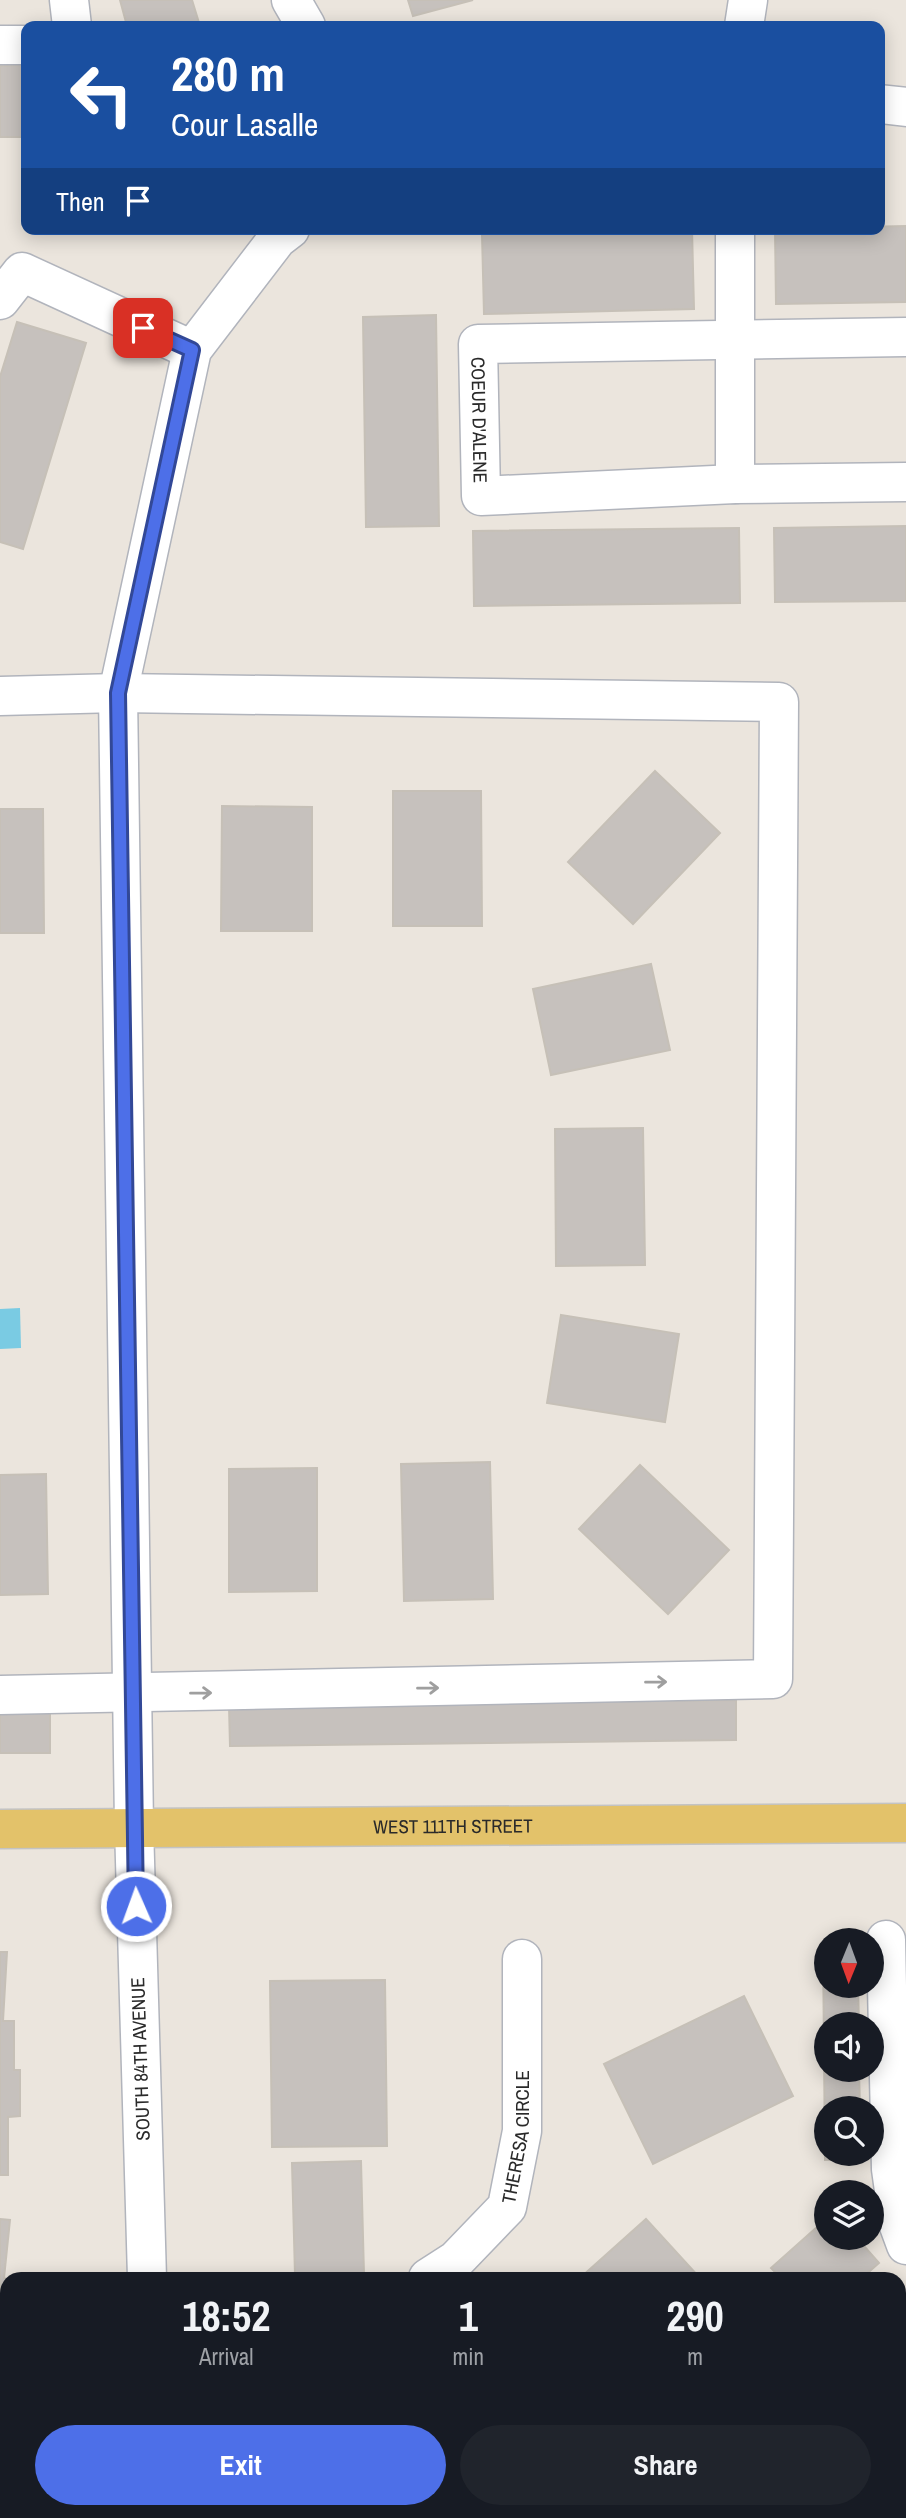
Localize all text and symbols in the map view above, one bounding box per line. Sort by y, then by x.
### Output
text: 280 m [171,40,285,106]
icon: left [56,49,147,140]
text: Cour Lasalle [171,103,318,146]
icon: arrive [119,182,157,220]
text: Then [56,184,105,219]
pin [113,298,173,358]
icon: arrive [124,309,162,347]
street label: COEUR D'ALENE [465,357,494,483]
one-way arrow [644,1675,667,1689]
one-way arrow [417,1681,440,1694]
one-way arrow [189,1686,212,1700]
street label: WEST 111TH STREET [373,1812,533,1840]
position arrow [99,1869,173,1943]
north arrow [814,1928,884,1998]
map controls [814,1928,884,2250]
street label: SOUTH 84TH AVENUE [124,1977,156,2141]
button: sound [814,2012,884,2082]
street label: THERESA CIRCLE [495,2070,535,2206]
button: search [814,2096,884,2166]
button: layers [814,2180,884,2250]
text: 18:52 [182,2288,270,2344]
text: 1 [459,2288,478,2344]
text: 290 [666,2288,724,2344]
text: Arrival [199,2341,254,2372]
text: min [453,2341,484,2372]
text: m [687,2341,703,2372]
button: Exit [35,2425,446,2505]
button: Share [460,2425,871,2505]

